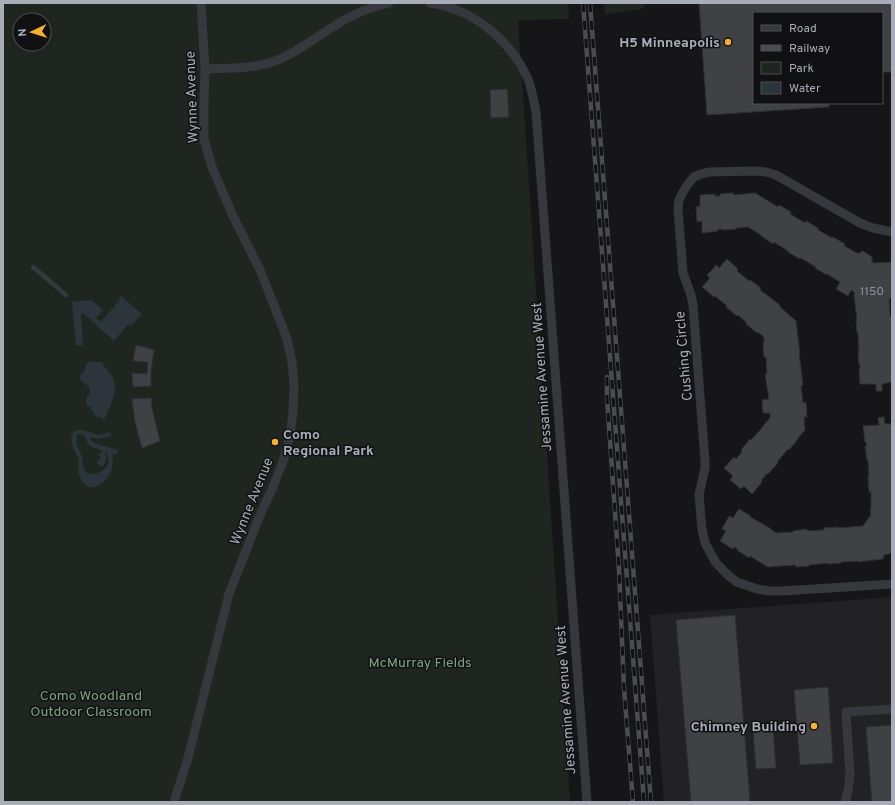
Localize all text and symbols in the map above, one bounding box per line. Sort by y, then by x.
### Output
north arrow [12,12,52,52]
legend [753,12,883,104]
text: Road [789,21,817,37]
text: N [16,28,30,37]
place label: H5 Minneapolis [619,35,720,52]
marker: H5 Minneapolis [723,37,733,47]
text: Railway [789,41,830,57]
street label: Wynne Avenue [182,50,203,143]
text: Park [789,61,814,77]
text: Water [789,81,821,97]
house number: 1150 [860,284,884,300]
street label: Jessamine Avenue West [529,302,556,452]
street label: Cushing Circle [672,310,697,402]
place label: Como Regional Park [283,427,374,460]
marker: Como Regional Park [270,437,280,447]
street label: Wynne Avenue [227,456,278,548]
street label: Jessamine Avenue West [553,625,580,775]
park label: McMurray Fields [368,655,472,672]
park label: Como Woodland Outdoor Classroom [30,688,152,721]
place label: Chimney Building [691,719,806,736]
marker: Chimney Building [809,721,819,731]

